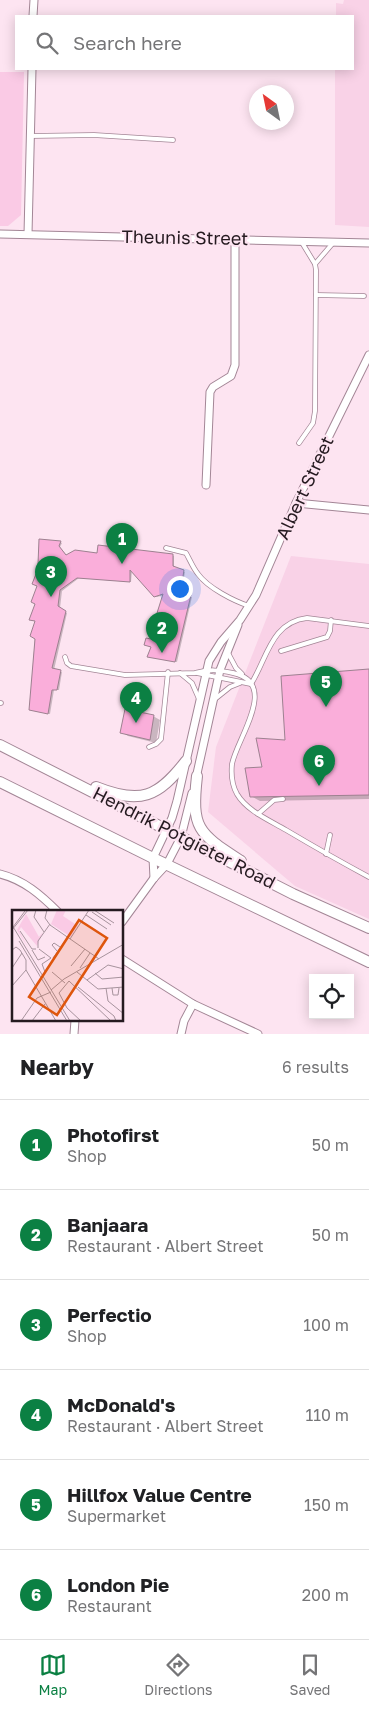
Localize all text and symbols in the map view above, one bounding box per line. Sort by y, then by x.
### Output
search box [15,15,354,70]
icon: search [33,29,61,57]
text: Search here [73,31,182,54]
north arrow [249,85,294,130]
street label: Theunis Street [121,225,249,249]
street label: Albert Street [271,432,338,543]
pin: 1 [106,523,138,564]
pin: 3 [35,556,67,597]
your location [167,576,193,602]
pin: 2 [146,612,178,653]
pin: 5 [310,666,342,707]
pin: 4 [120,682,152,723]
pin: 6 [303,745,335,786]
street label: Hendrik Potgieter Road [89,781,279,893]
inset map [12,910,124,1022]
map controls [309,974,354,1019]
button: locate [309,974,354,1019]
text: Nearby [20,1054,94,1080]
text: 6 results [282,1057,349,1077]
text: Photofirst [67,1123,159,1146]
text: 1 [32,1135,40,1155]
text: 50 m [312,1135,349,1155]
text: Shop [67,1146,107,1166]
text: Banjaara [67,1213,148,1236]
text: 2 [31,1225,41,1245]
text: 50 m [312,1225,349,1245]
text: Restaurant · Albert Street [67,1236,264,1256]
text: Perfectio [67,1303,152,1326]
text: 3 [31,1315,41,1335]
text: 100 m [303,1315,349,1335]
text: Shop [67,1326,107,1346]
text: McDonald's [67,1393,176,1416]
text: 4 [31,1405,41,1425]
text: 110 m [305,1405,349,1425]
text: Restaurant · Albert Street [67,1416,264,1436]
text: Hillfox Value Centre [67,1483,252,1506]
text: 5 [31,1495,41,1515]
text: 150 m [304,1495,349,1515]
text: Supermarket [67,1506,166,1526]
text: London Pie [67,1573,169,1596]
text: 6 [31,1585,41,1605]
text: 200 m [302,1585,349,1605]
text: Restaurant [67,1596,152,1616]
tab: Map [39,1651,67,1698]
tab: Directions [144,1651,213,1698]
tab: Saved [290,1651,330,1698]

